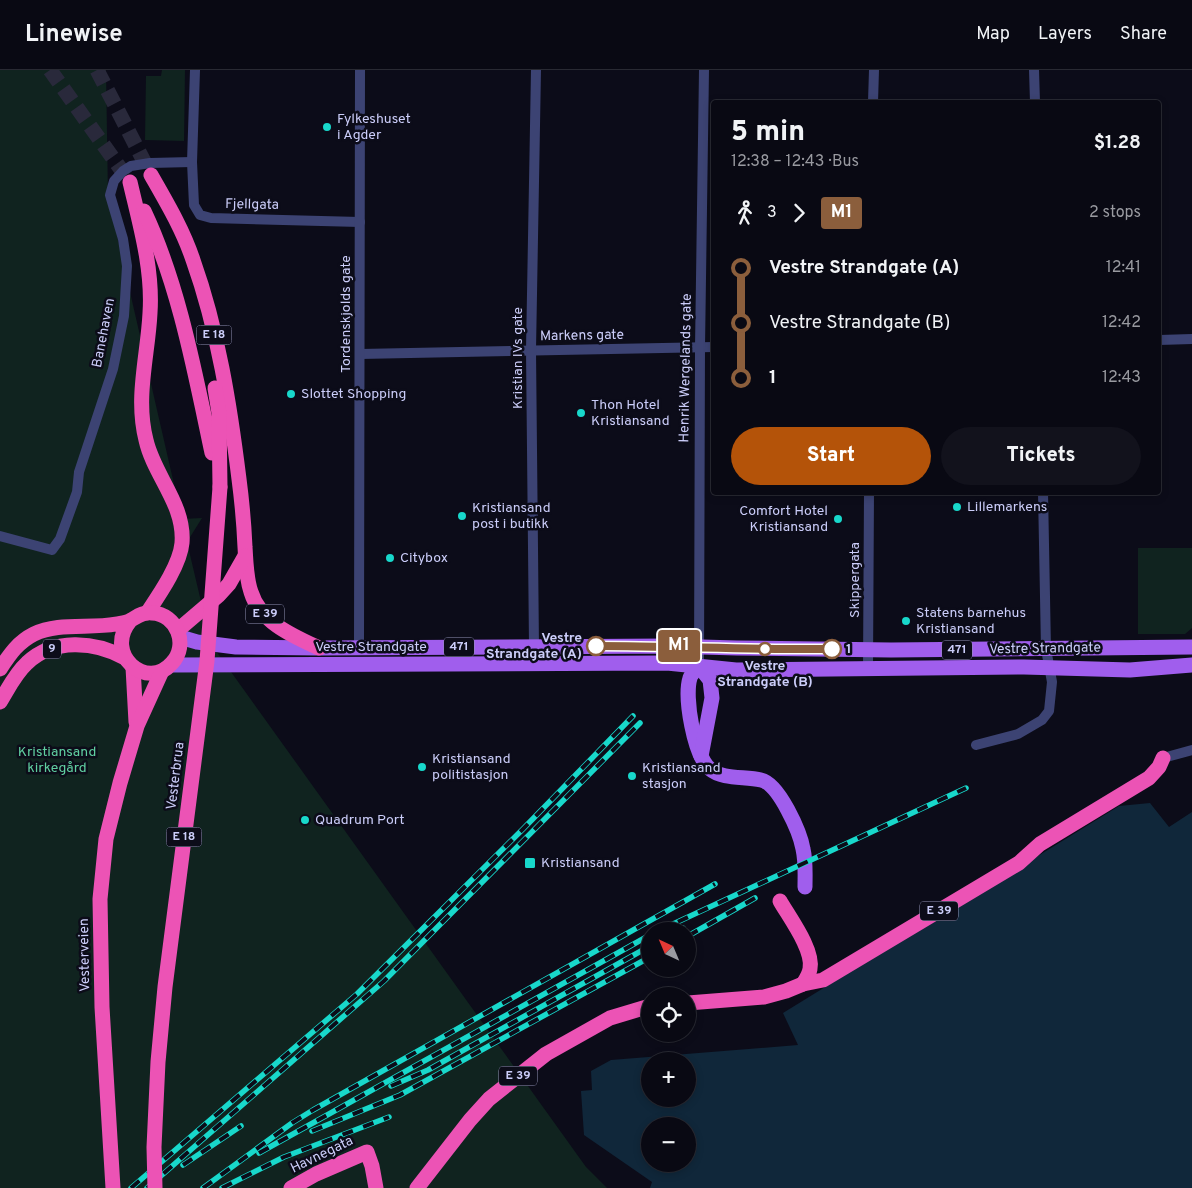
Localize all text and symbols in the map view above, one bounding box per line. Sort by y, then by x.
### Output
text: Linewise [25,20,123,50]
text: Map [976,23,1010,46]
text: Layers [1038,23,1092,46]
text: Share [1120,23,1167,46]
place label: Fylkeshuset i Agder [337,111,411,144]
text: 5 min [731,115,805,151]
marker: Fylkeshuset i Agder [321,121,333,133]
text: $1.28 [1094,131,1141,155]
text: 12:38 – 12:43 · Bus [731,152,859,172]
street label: Fjellgata [225,196,279,214]
icon: walk [731,199,759,227]
icon: forward [785,199,813,227]
text: M1 [831,201,852,224]
text: 3 [767,203,777,223]
text: 2 stops [1089,203,1141,223]
street label: Tordenskjolds gate [338,255,355,373]
text: Vestre Strandgate (A) [769,256,959,280]
text: 12:41 [1106,258,1141,278]
street label: Henrik Wergelands gate [676,293,696,443]
street label: Banehaven [89,297,119,369]
street label: Kristian IVs gate [510,307,527,409]
text: Vestre Strandgate (B) [769,311,950,335]
text: 12:42 [1102,313,1141,333]
road number: E 18 [196,326,232,344]
street label: Markens gate [540,327,624,345]
text: 1 [769,366,777,390]
text: 12:43 [1102,368,1141,388]
place label: Slottet Shopping [301,386,406,403]
marker: Slottet Shopping [285,388,297,400]
place label: Thon Hotel Kristiansand [591,397,670,430]
marker: Thon Hotel Kristiansand [575,407,587,419]
button: Start [731,427,931,485]
button: Tickets [941,427,1141,485]
place label: Lillemarkens [967,499,1047,516]
place label: Kristiansand post i butikk [472,500,551,533]
marker: Lillemarkens [951,501,963,513]
place label: Comfort Hotel Kristiansand [739,503,828,536]
marker: Kristiansand post i butikk [456,510,468,522]
marker: Comfort Hotel Kristiansand [832,513,844,525]
street label: Skippergata [847,542,864,618]
place label: Citybox [400,550,448,567]
marker: Citybox [384,552,396,564]
road number: E 39 [246,604,284,624]
place label: Statens barnehus Kristiansand [916,605,1026,638]
marker: Statens barnehus Kristiansand [900,615,912,627]
place label: Vestre Strandgate (A) [486,630,582,663]
line badge: M1 [656,630,702,662]
text: M1 [668,634,690,657]
marker: Vestre Strandgate (A) [586,636,606,656]
road number: 471 [444,638,474,656]
street label: Vestre Strandgate [315,639,427,656]
marker: 1 [822,639,842,659]
road number: 9 [43,640,61,658]
road number: 471 [942,640,972,660]
street label: Vestre Strandgate [989,640,1101,658]
place label: 1 [846,641,852,658]
marker: Vestre Strandgate (B) [758,642,772,656]
place label: Vestre Strandgate (B) [717,658,813,691]
street label: Vesterbrua [163,741,189,811]
park label: Kristiansand kirkegård [18,744,96,777]
place label: Kristiansand politistasjon [432,751,511,784]
place label: Kristiansand stasjon [642,760,721,793]
marker: Kristiansand politistasjon [416,761,428,773]
marker: Kristiansand stasjon [626,770,638,782]
place label: Quadrum Port [315,812,405,829]
marker: Quadrum Port [299,814,311,826]
road number: E 18 [166,828,202,846]
place label: Kristiansand [541,855,620,872]
marker: Kristiansand [523,856,537,870]
road number: E 39 [920,901,958,920]
street label: Vesterveien [76,918,94,992]
north arrow [641,922,696,978]
map controls [641,922,696,1172]
button: locate [641,987,696,1042]
button: + [641,1052,696,1107]
road number: E 39 [499,1066,537,1086]
button: − [641,1117,696,1172]
street label: Havnegata [288,1133,356,1177]

